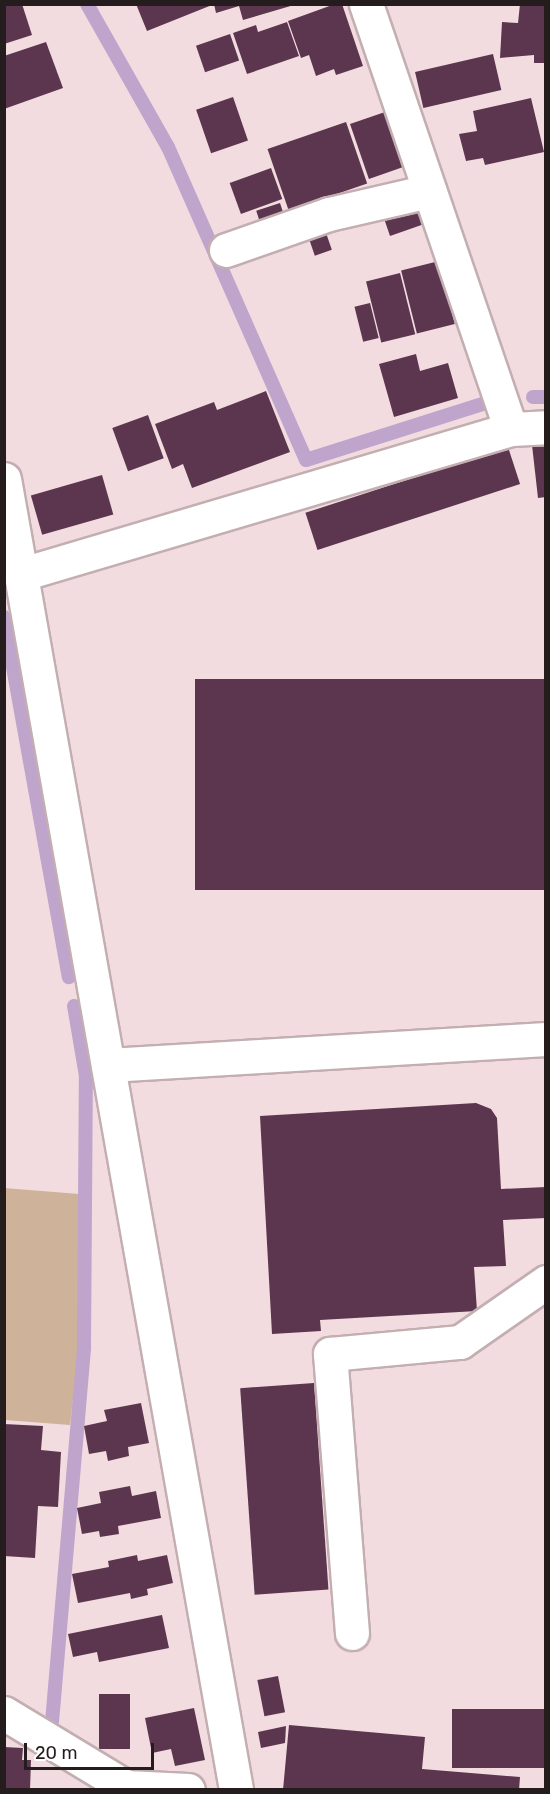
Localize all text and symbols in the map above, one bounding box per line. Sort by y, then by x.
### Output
scale bar [27,1731,158,1769]
text: 20 m [35,1742,77,1764]

